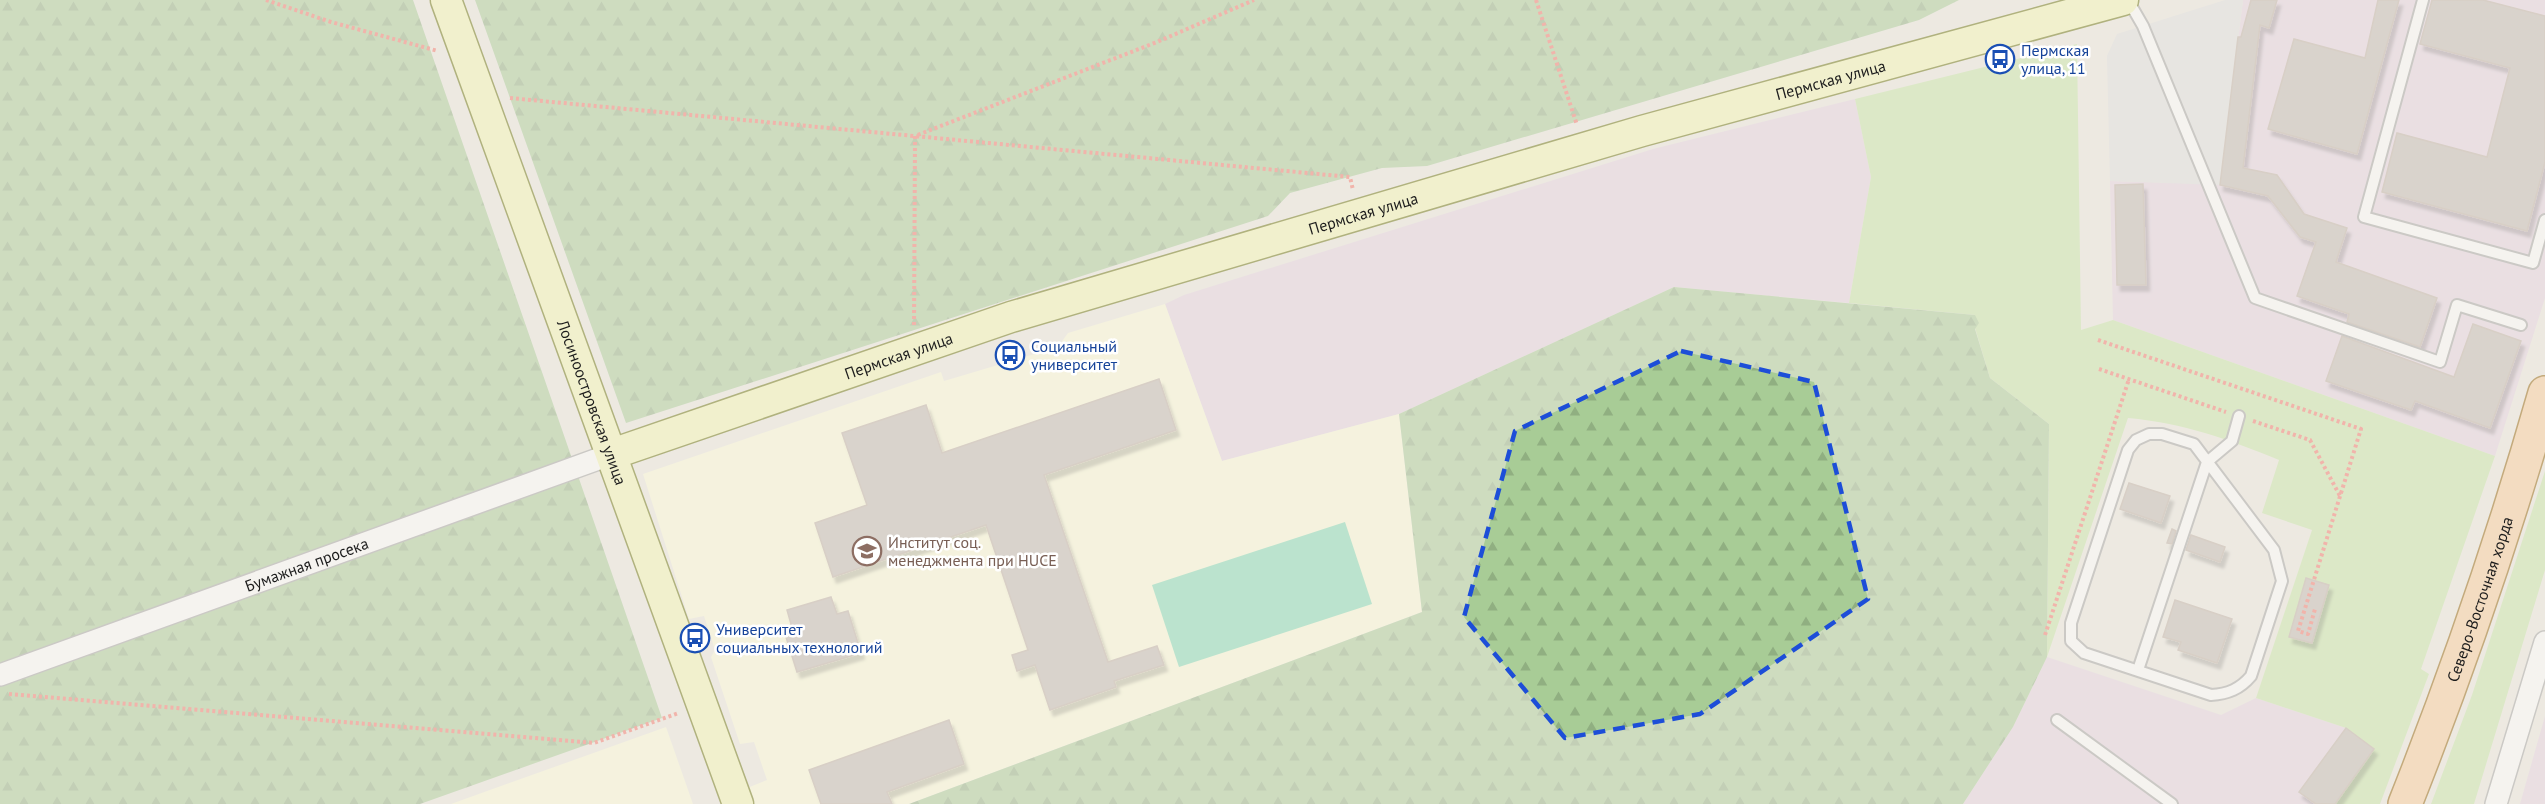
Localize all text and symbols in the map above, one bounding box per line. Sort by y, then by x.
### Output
place label: Пермская улица, 11 [2021,40,2089,78]
bus stop icon: Пермская улица, 11 [1984,43,2016,75]
street label: Пермская улица [1773,55,1888,104]
street label: Пермская улица [1306,188,1420,239]
street label: Лосиноостровская улица [553,316,631,488]
street label: Пермская улица [842,328,955,383]
place label: Социальный университет [1031,336,1118,374]
bus stop icon: Социальный университет [994,339,1026,371]
street label: Северо-Восточная хорда [2442,514,2517,685]
place label: Институт соц. менеджмента при HUCE [888,532,1057,570]
street label: Бумажная просека [242,533,371,596]
school or university icon: Институт соц. менеджмента при HUCE [851,535,883,567]
place label: Университет социальных технологий [716,619,883,657]
bus stop icon: Университет социальных технологий [679,622,711,654]

